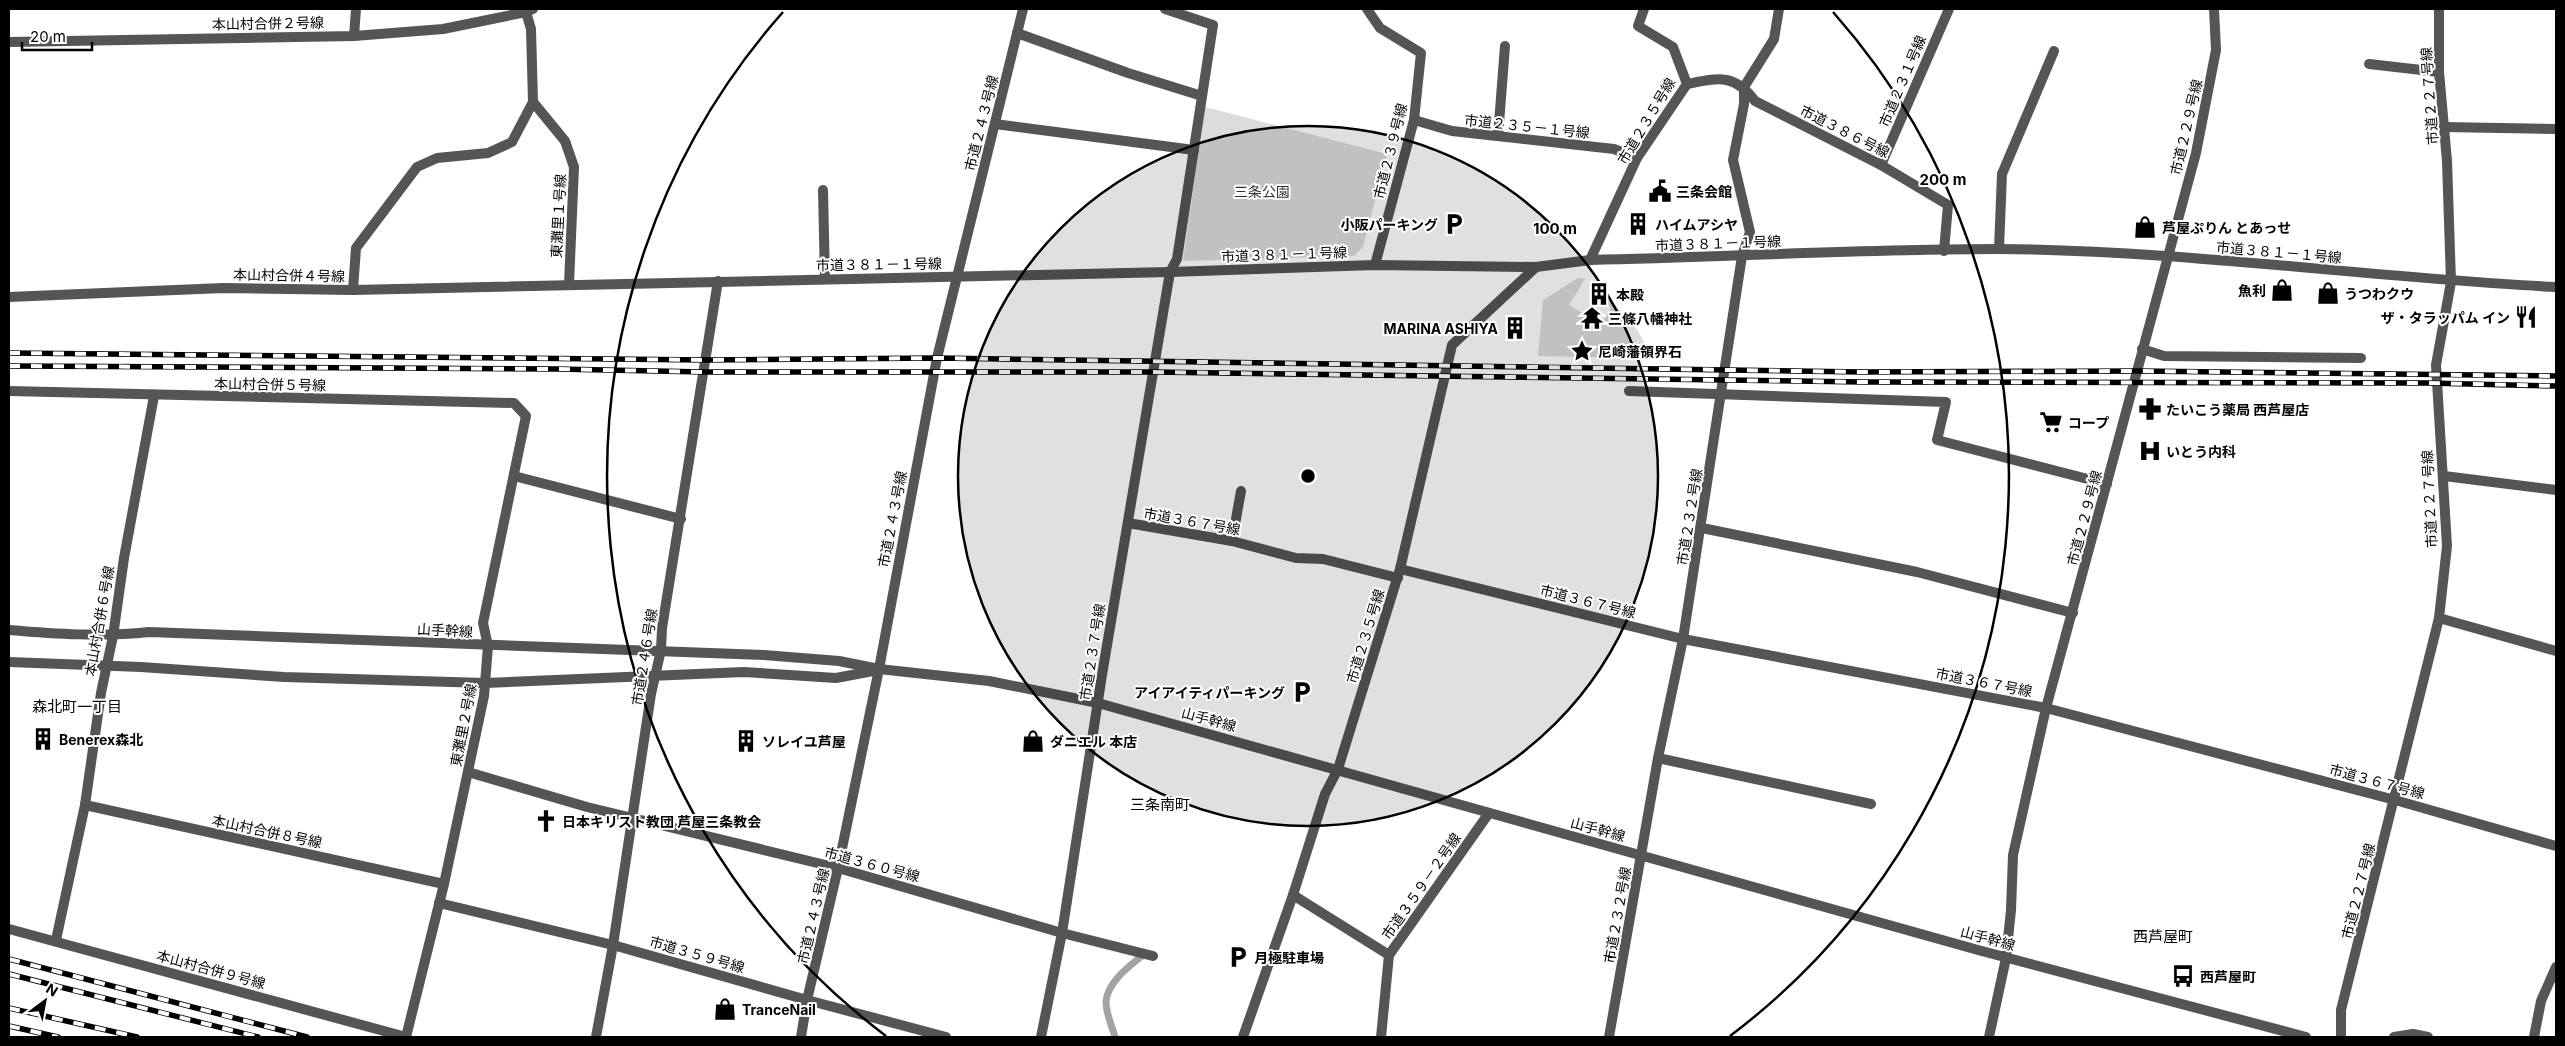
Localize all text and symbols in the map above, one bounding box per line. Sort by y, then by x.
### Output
street label: 本山村合併２号線 [212,14,324,32]
scale bar [22,20,92,52]
text: 20 m [30,27,66,46]
street label: 市道２３１号線 [1875,33,1929,129]
street label: 市道２２７号線 [2417,47,2441,145]
street label: 市道２４３号線 [961,73,1001,173]
street label: 市道２３５号線 [1613,75,1679,167]
street label: 市道２２９号線 [2167,77,2205,177]
street label: 市道２３９号線 [1370,101,1410,201]
street label: 市道３８６号線 [1797,101,1893,161]
street label: 市道２３５－１号線 [1463,111,1591,141]
text: 200 m [1920,170,1966,189]
street label: 東灘里１号線 [547,174,569,258]
public building icon: 三条会館 [1647,178,1673,204]
park label: 三条公園 [1234,183,1290,200]
place label: 三条会館 [1676,183,1732,200]
parking icon: 小阪パーキング [1441,211,1467,237]
building icon: ハイムアシヤ [1625,211,1651,237]
shop icon: 芦屋ぷりん とあっせ [2132,214,2158,240]
place label: 小阪パーキング [1340,216,1438,233]
place label: ハイムアシヤ [1655,216,1738,233]
text: 100 m [1533,219,1577,238]
place label: 芦屋ぷりん とあっせ [2162,219,2291,236]
street label: 市道３８１－１号線 [1655,232,1781,254]
street label: 市道３８１－１号線 [2215,238,2343,266]
street label: 市道３８１－１号線 [1221,243,1347,265]
street label: 市道３８１－１号線 [816,254,942,274]
street label: 本山村合併４号線 [233,266,345,284]
shop icon: 魚利 [2269,277,2295,303]
shop icon: うつわクウ [2315,280,2341,306]
building icon: 本殿 [1586,281,1612,307]
place label: 魚利 [2238,282,2266,299]
place label: うつわクウ [2344,285,2414,302]
place label: 本殿 [1616,286,1644,303]
restaurant icon: ザ・タラッパム イン [2513,304,2539,330]
temple icon: 三條八幡神社 [1579,305,1605,331]
place label: ザ・タラッパム イン [2381,309,2510,326]
place label: 三條八幡神社 [1608,310,1692,327]
building icon: MARINA ASHIYA [1502,315,1528,341]
place label: MARINA ASHIYA [1384,320,1499,337]
place icon: 尼崎藩領界石 [1569,338,1595,364]
place label: 尼崎藩領界石 [1598,343,1682,360]
street label: 本山村合併５号線 [214,375,326,393]
pharmacy icon: たいこう薬局 西芦屋店 [2137,396,2163,422]
place label: たいこう薬局 西芦屋店 [2166,401,2309,418]
supermarket icon: コープ [2038,409,2064,435]
place label: コープ [2068,414,2109,431]
hospital icon: いとう内科 [2137,438,2163,464]
place label: いとう内科 [2166,443,2236,460]
street label: 市道２２７号線 [2418,450,2440,548]
centre of rings [1299,467,1317,485]
street label: 市道２３２号線 [1673,467,1705,567]
street label: 市道２２９号線 [2063,468,2105,568]
street label: 市道２４３号線 [874,469,910,569]
street label: 市道３６７号線 [1142,504,1242,538]
street label: 本山村合併６号線 [81,564,117,678]
street label: 市道３６７号線 [1538,581,1638,621]
street label: 市道２３５号線 [1343,587,1387,685]
street label: 市道２３７号線 [1076,602,1108,702]
street label: 市道２４６号線 [628,607,660,707]
street label: 山手幹線 [417,620,473,640]
street label: 市道３６７号線 [1934,664,2034,700]
parking icon: アイアイティパーキング [1289,679,1315,705]
street label: 東灘里２号線 [447,682,479,768]
place label: アイアイティパーキング [1134,684,1285,701]
district label: 森北町一丁目 [32,697,122,716]
street label: 山手幹線 [1180,704,1238,734]
building icon: Benerex森北 [30,726,56,752]
building icon: ソレイユ芦屋 [733,728,759,754]
shop icon: ダニエル 本店 [1020,728,1046,754]
place label: Benerex森北 [59,731,143,748]
place label: ソレイユ芦屋 [762,733,846,750]
place label: ダニエル 本店 [1050,733,1137,750]
street label: 市道３６７号線 [2327,760,2427,802]
district label: 三条南町 [1130,795,1190,814]
church icon: 日本キリスト教団 芦屋三条教会 [533,808,559,834]
street label: 本山村合併８号線 [210,811,324,851]
place label: 日本キリスト教団 芦屋三条教会 [562,813,761,830]
street label: 山手幹線 [1569,814,1627,844]
street label: 市道３５９－２号線 [1378,830,1464,942]
street label: 市道２２７号線 [2338,841,2378,941]
street label: 市道３６０号線 [822,843,922,885]
street label: 市道２３２号線 [1600,865,1634,965]
street label: 市道２４３号線 [794,866,832,966]
street label: 山手幹線 [1959,923,2017,953]
district label: 西芦屋町 [2133,927,2193,946]
street label: 市道３５９号線 [648,932,746,976]
parking icon: 月極駐車場 [1225,944,1251,970]
street label: 本山村合併９号線 [155,946,267,992]
place label: 月極駐車場 [1254,949,1324,966]
bus stop icon: 西芦屋町 [2170,963,2196,989]
place label: 西芦屋町 [2200,968,2256,985]
north arrow [20,976,70,1026]
text: N [43,980,61,1000]
shop icon: TranceNail [712,996,738,1022]
place label: TranceNail [742,1001,816,1018]

